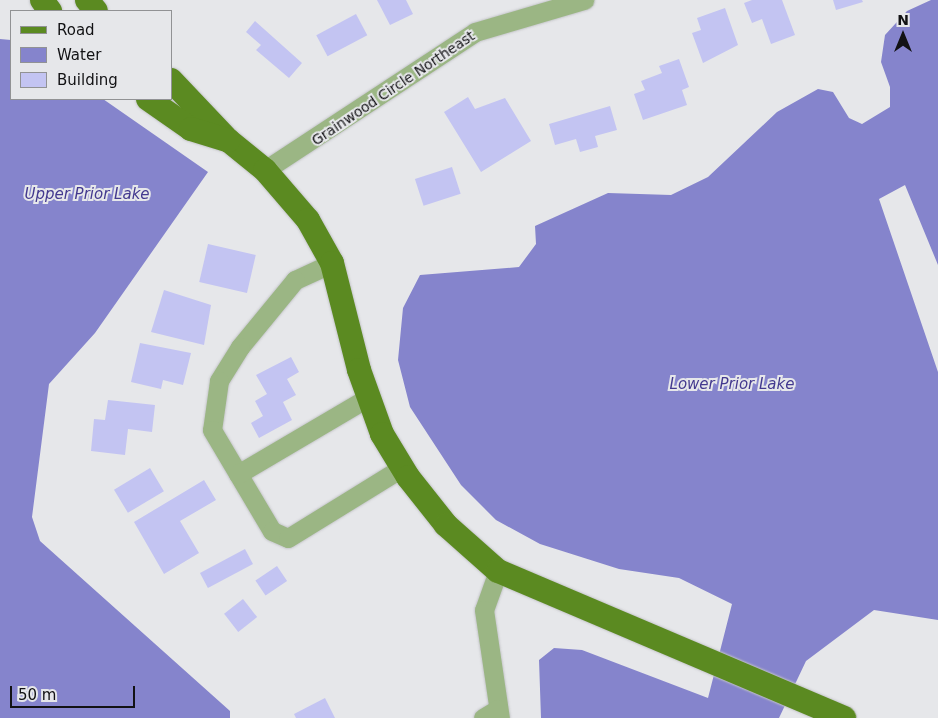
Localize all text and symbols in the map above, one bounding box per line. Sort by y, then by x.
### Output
legend [10,10,172,100]
north arrow [878,10,928,60]
text: N [897,12,909,28]
text: Road [57,21,95,39]
street label: Grainwood Circle Northeast [308,27,478,149]
text: Water [57,46,101,64]
text: Building [57,71,118,89]
water label: Upper Prior Lake [24,186,150,204]
water label: Lower Prior Lake [670,376,794,394]
scale bar [12,676,138,708]
text: 50 m [18,686,56,704]

